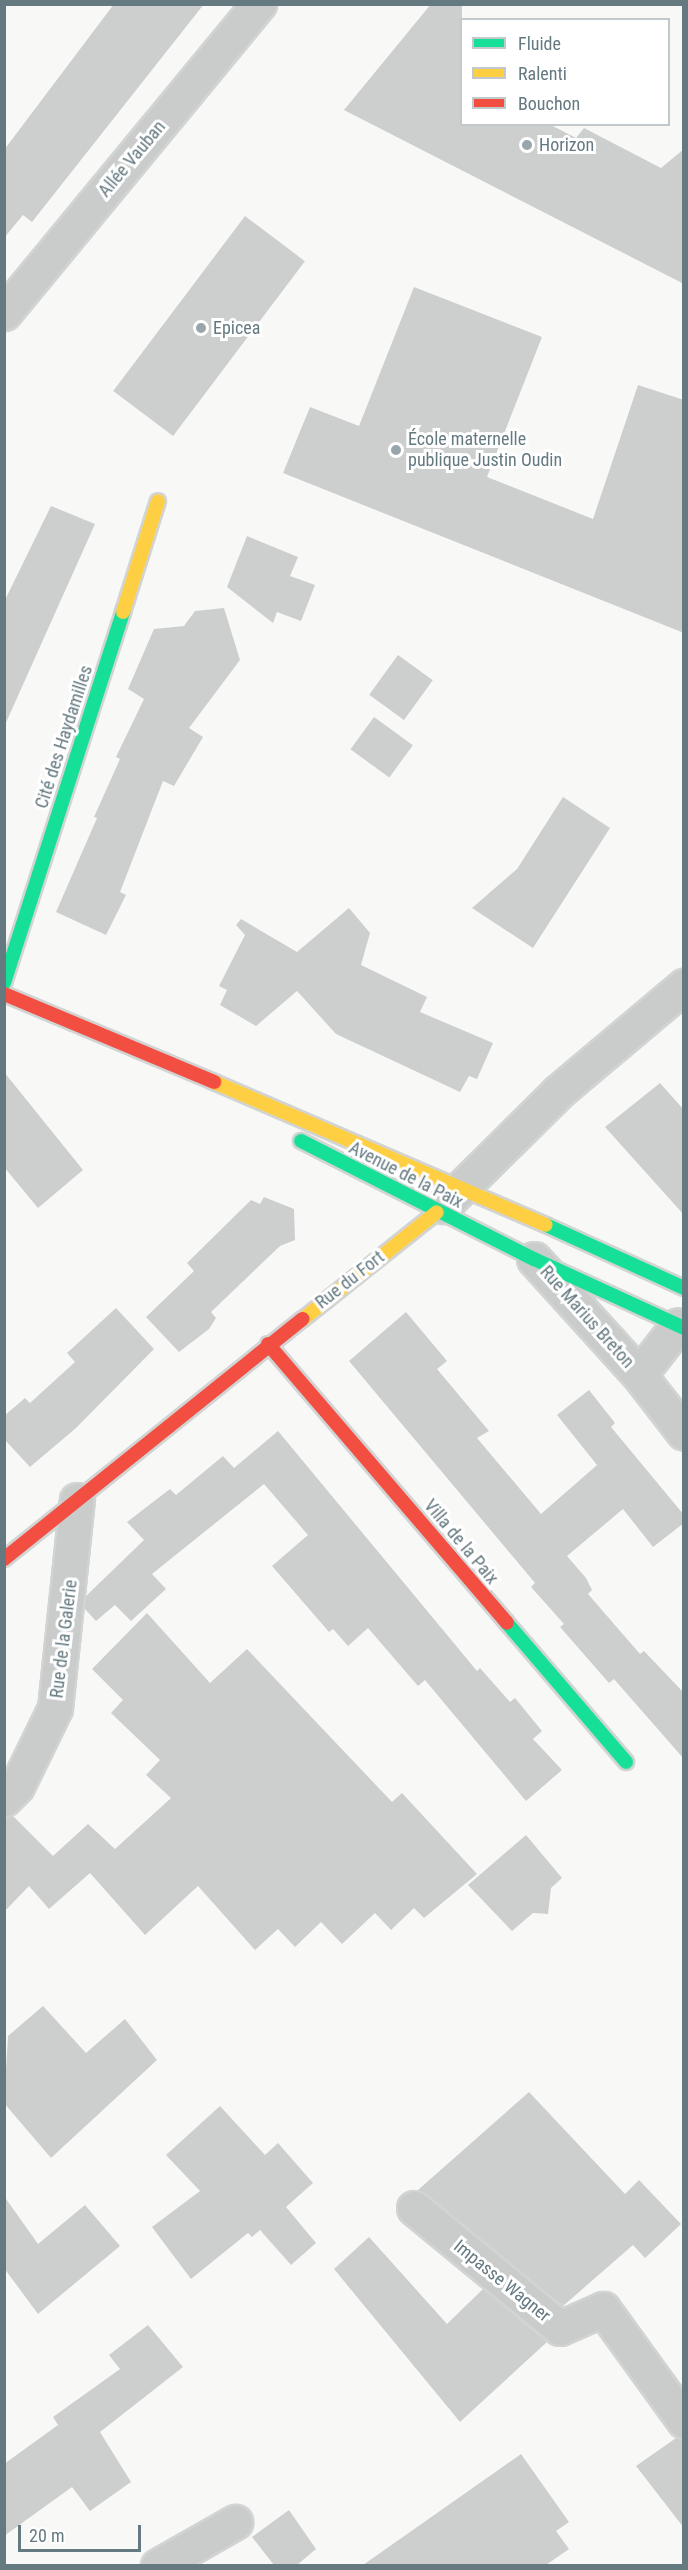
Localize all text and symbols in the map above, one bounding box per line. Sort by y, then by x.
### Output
legend [460,18,670,126]
text: Fluide [518,33,561,54]
text: Ralenti [518,63,567,84]
text: Bouchon [518,93,580,114]
street label: Allée Vauban [94,116,170,202]
place label: Horizon [539,134,594,156]
marker: Horizon [520,138,534,152]
place label: Epicea [213,317,260,339]
marker: Epicea [194,321,208,335]
place label: École maternelle publique Justin Oudin [408,429,562,472]
marker: École maternelle publique Justin Oudin [389,443,403,457]
street label: Cité des Haydamilles [31,663,97,811]
street label: Avenue de la Paix [345,1137,467,1213]
street label: Rue du Fort [311,1246,389,1314]
street label: Rue Marius Breton [535,1261,639,1373]
street label: Villa de la Paix [419,1495,503,1589]
street label: Rue de la Galerie [46,1579,82,1699]
street label: Impasse Wagner [449,2235,555,2327]
scale bar [21,2513,144,2551]
text: 20 m [29,2525,64,2546]

